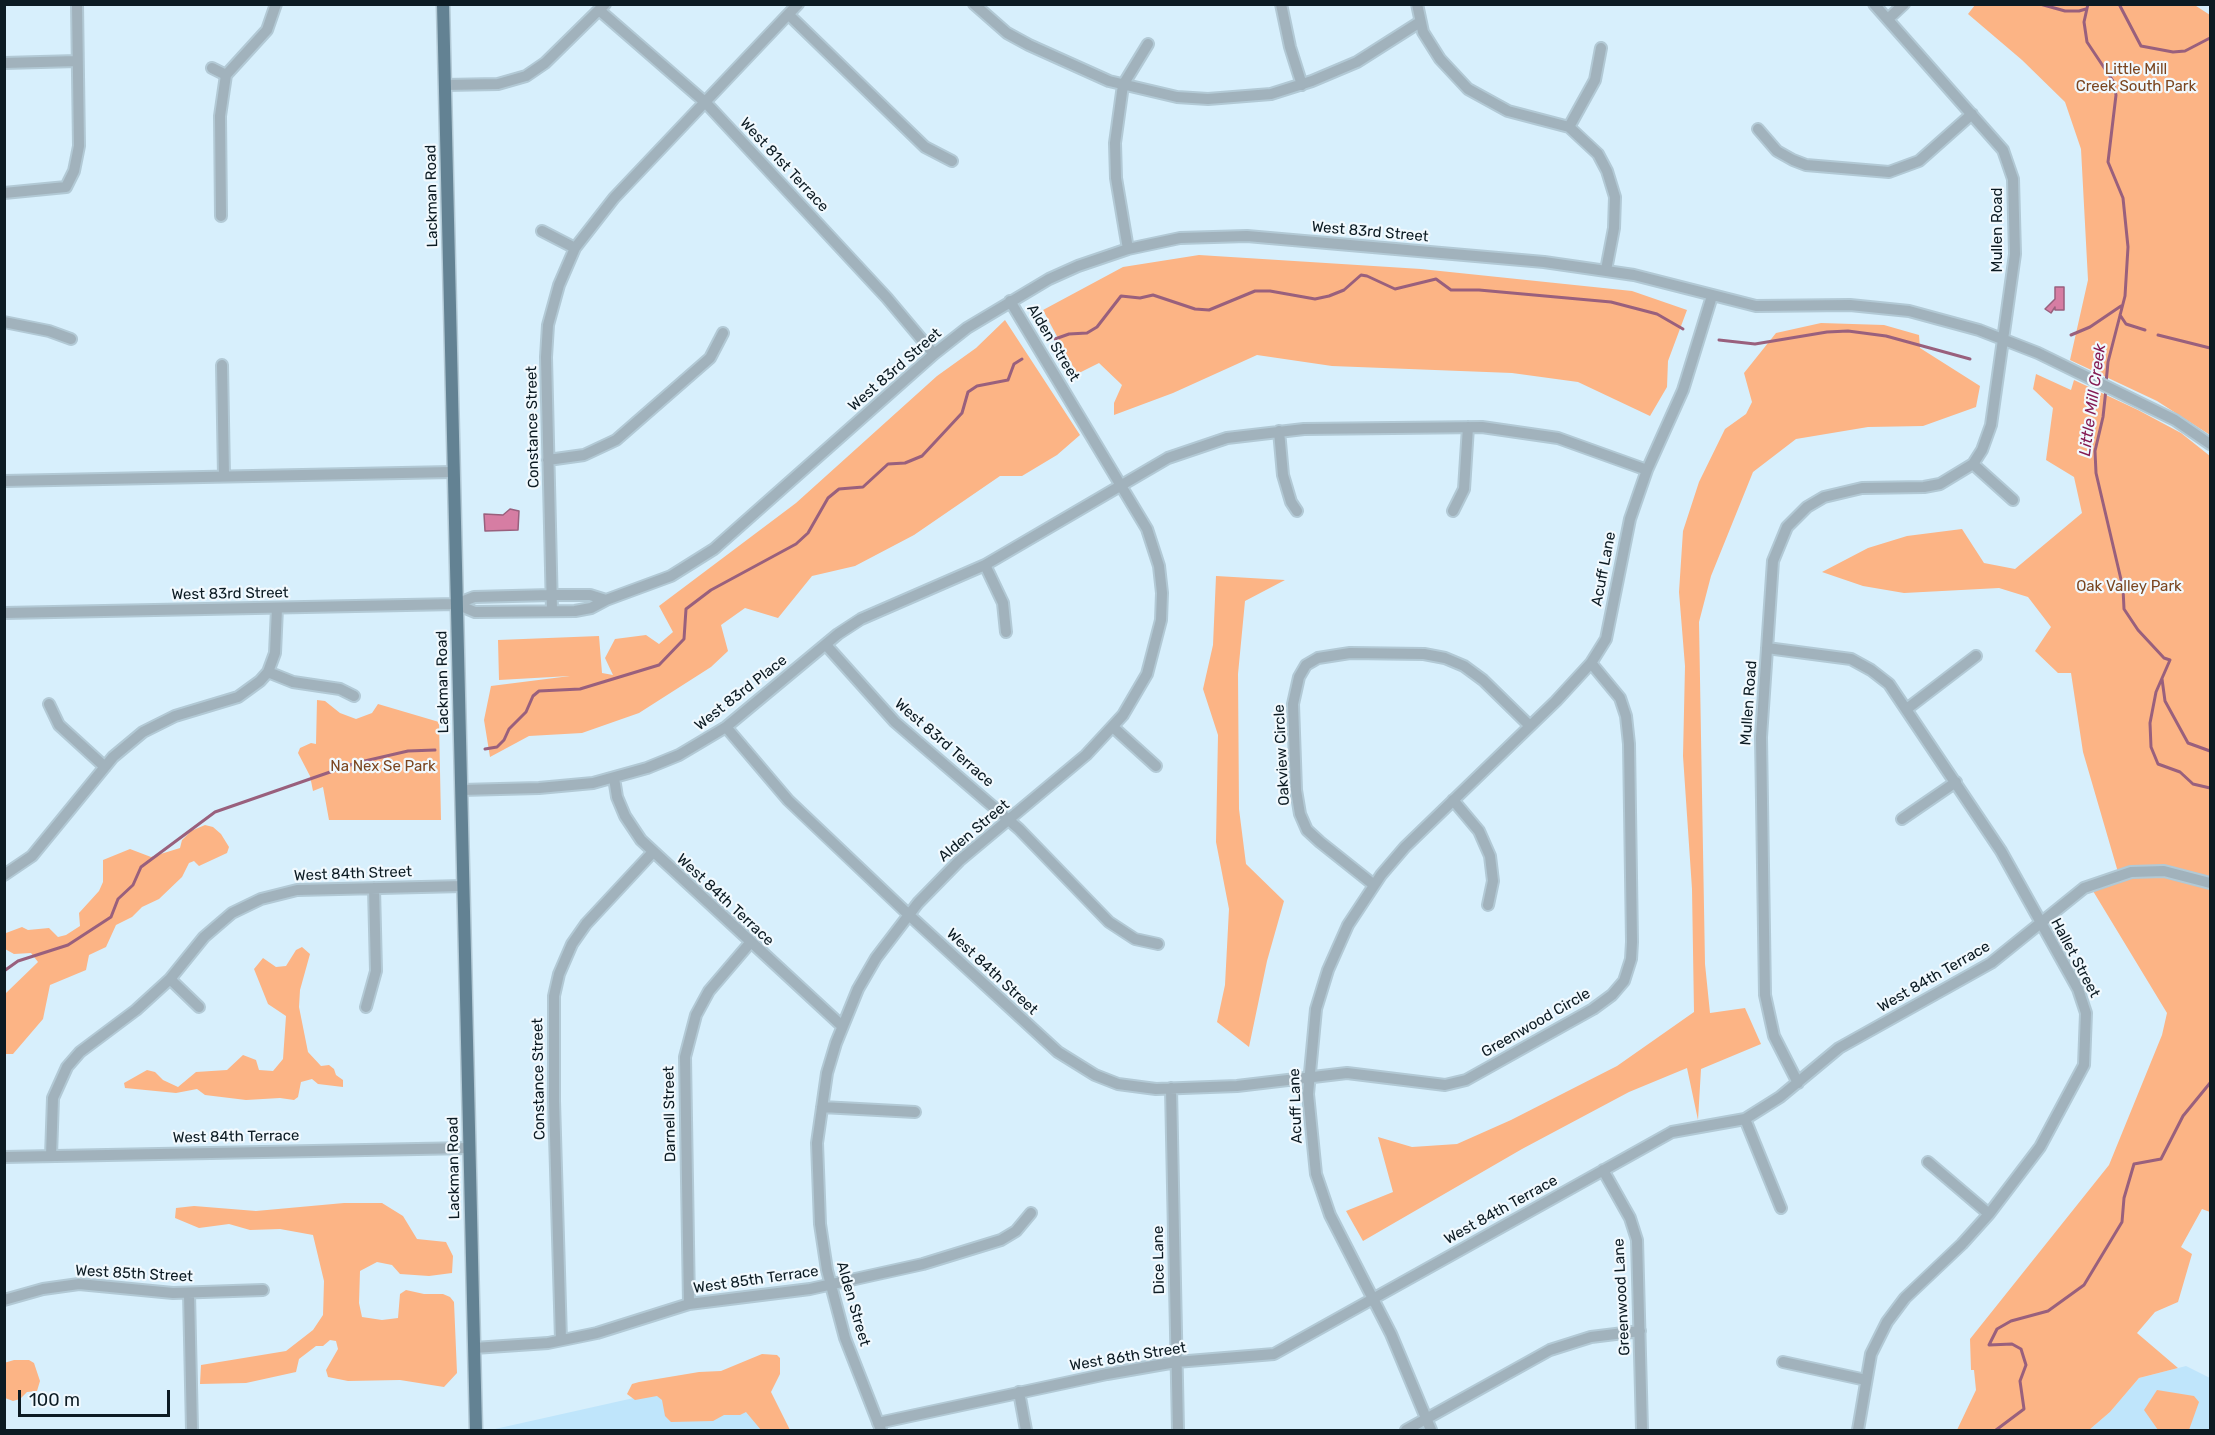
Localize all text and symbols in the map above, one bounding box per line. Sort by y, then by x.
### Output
park label: Little Mill Creek South Park [2076,61,2196,96]
street label: West 81st Terrace [736,114,832,216]
street label: Lackman Road [422,145,442,247]
street label: Mullen Road [1989,188,2007,272]
street label: West 83rd Street [1311,218,1429,246]
street label: Alden Street [1023,301,1083,385]
street label: West 83rd Street [845,325,945,415]
water label: Little Mill Creek [2076,343,2110,457]
street label: Constance Street [523,366,543,488]
street label: Acuff Lane [1588,530,1620,608]
park label: Oak Valley Park [2076,578,2182,596]
street label: West 83rd Street [171,584,289,604]
street label: Lackman Road [433,631,453,733]
street label: West 83rd Place [691,651,791,735]
street label: Mullen Road [1737,660,1761,746]
street label: West 83rd Terrace [891,695,997,791]
street label: Oakview Circle [1270,704,1294,806]
park label: Na Nex Se Park [330,758,436,776]
street label: Alden Street [935,796,1013,866]
street label: West 84th Terrace [673,850,777,950]
street label: West 84th Street [294,863,412,885]
street label: Hallet Street [2047,915,2103,1001]
street label: West 84th Street [943,925,1041,1019]
street label: West 84th Terrace [1875,938,1993,1016]
street label: Greenwood Circle [1478,985,1594,1061]
street label: Constance Street [529,1018,549,1140]
street label: Darnell Street [660,1066,680,1162]
street label: Acuff Lane [1286,1068,1306,1144]
street label: Lackman Road [444,1117,464,1219]
street label: West 84th Terrace [173,1127,299,1147]
street label: West 84th Terrace [1441,1171,1561,1249]
street label: Dice Lane [1149,1226,1169,1294]
street label: Greenwood Lane [1610,1238,1634,1356]
street label: Alden Street [832,1260,874,1348]
street label: West 85th Street [75,1262,193,1286]
street label: West 85th Terrace [692,1262,820,1298]
street label: West 86th Street [1068,1339,1188,1375]
scale bar [21,1378,172,1416]
text: 100 m [29,1389,80,1411]

